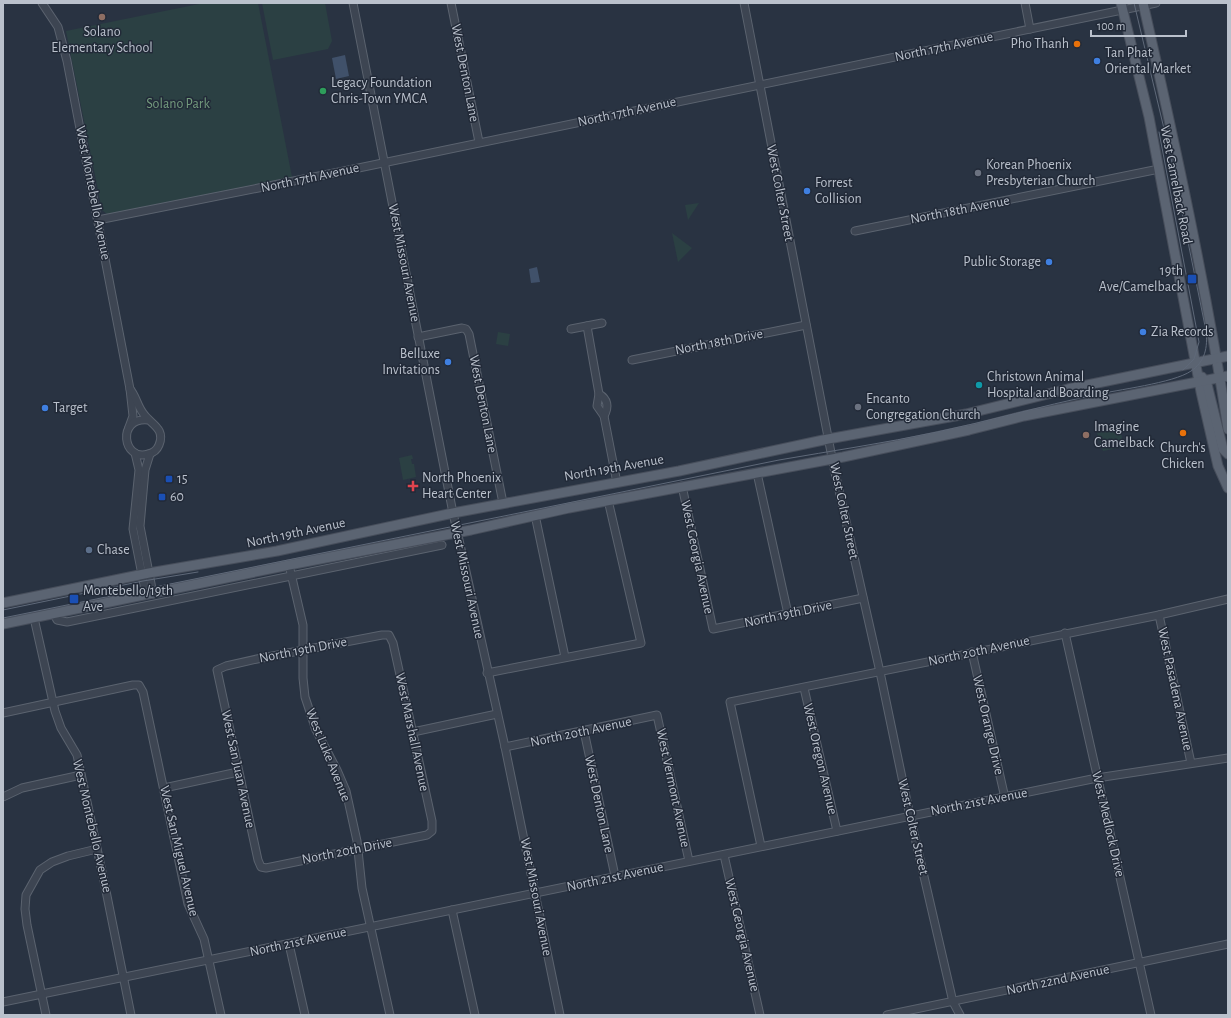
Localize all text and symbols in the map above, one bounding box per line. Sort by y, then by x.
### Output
marker: Solano Elementary School [97,12,107,22]
scale bar [1091,12,1186,38]
text: 100 m [1097,20,1125,32]
street label: West Denton Lane [449,23,481,123]
place label: Solano Elementary School [51,25,153,55]
street label: North 17th Avenue [894,30,994,64]
place label: Pho Thanh [1010,37,1069,51]
marker: Pho Thanh [1072,39,1082,49]
place label: Tan Phat Oriental Market [1105,46,1192,76]
marker: Tan Phat Oriental Market [1092,56,1102,66]
place label: Legacy Foundation Chris-Town YMCA [331,76,432,106]
marker: Legacy Foundation Chris-Town YMCA [318,86,328,96]
street label: North 17th Avenue [577,95,677,129]
park label: Solano Park [146,97,210,111]
street label: West Camelback Road [1158,124,1194,246]
street label: West Montebello Avenue [73,125,113,261]
street label: West Colter Street [764,143,796,243]
place label: Korean Phoenix Presbyterian Church [986,158,1095,188]
street label: North 17th Avenue [260,161,360,195]
marker: Korean Phoenix Presbyterian Church [973,168,983,178]
place label: Forrest Collision [815,176,862,206]
marker: Forrest Collision [802,186,812,196]
street label: North 18th Avenue [909,194,1011,226]
street label: West Missouri Avenue [386,203,422,323]
place label: Public Storage [963,255,1041,269]
marker: Public Storage [1044,257,1054,267]
place label: 19th Ave/Camelback [1099,264,1184,294]
marker: 19th Ave/Camelback [1186,273,1198,285]
place label: Zia Records [1151,325,1213,339]
street label: North 18th Drive [674,327,764,357]
marker: Zia Records [1138,327,1148,337]
place label: Belluxe Invitations [382,347,440,377]
street label: West Denton Lane [467,354,499,454]
marker: Belluxe Invitations [443,357,453,367]
place label: Christown Animal Hospital and Boarding [987,370,1109,400]
marker: Christown Animal Hospital and Boarding [974,380,984,390]
place label: Encanto Congregation Church [866,392,981,422]
place label: Target [53,401,88,415]
marker: Encanto Congregation Church [853,402,863,412]
marker: Target [40,403,50,413]
place label: Imagine Camelback [1094,420,1155,450]
marker: Church's Chicken [1178,428,1188,438]
marker: Imagine Camelback [1081,430,1091,440]
place label: Church's Chicken [1160,441,1206,471]
street label: North 19th Avenue [563,452,665,484]
street label: West Colter Street [827,462,861,561]
place label: North Phoenix Heart Center [422,471,501,501]
place label: 15 [177,472,188,486]
marker: 15 [164,474,174,484]
marker: North Phoenix Heart Center [407,480,419,492]
place label: 60 [170,490,184,504]
marker: 60 [157,492,167,502]
street label: West Georgia Avenue [678,499,716,615]
street label: North 19th Avenue [245,516,347,550]
street label: West Missouri Avenue [448,520,486,640]
place label: Chase [97,543,130,557]
marker: Chase [84,545,94,555]
place label: Montebello/19th Ave [83,584,173,614]
marker: Montebello/19th Ave [68,593,80,605]
street label: North 19th Drive [743,598,833,630]
street label: West Pasadena Avenue [1155,626,1195,752]
street label: North 20th Avenue [927,633,1031,669]
street label: North 19th Drive [258,635,348,665]
street label: West Marshall Avenue [393,671,431,793]
street label: West Orange Drive [970,674,1006,776]
street label: West Oregon Avenue [800,702,840,816]
street label: West Luke Avenue [303,706,353,804]
street label: West San Juan Avenue [219,709,257,829]
street label: North 20th Avenue [529,714,633,750]
street label: West Vermont Avenue [654,727,692,849]
street label: West Denton Lane [582,754,616,854]
street label: West Montebello Avenue [70,758,114,894]
street label: West Medlock Drive [1089,770,1127,878]
street label: West Colter Street [895,778,931,877]
street label: West San Miguel Avenue [157,784,201,918]
street label: North 21st Avenue [929,786,1029,818]
street label: North 20th Drive [301,835,393,867]
street label: West Missouri Avenue [518,837,554,957]
street label: North 21st Avenue [565,860,665,894]
street label: West Georgia Avenue [722,877,762,993]
street label: North 21st Avenue [248,925,348,959]
street label: North 22nd Avenue [1005,962,1111,998]

